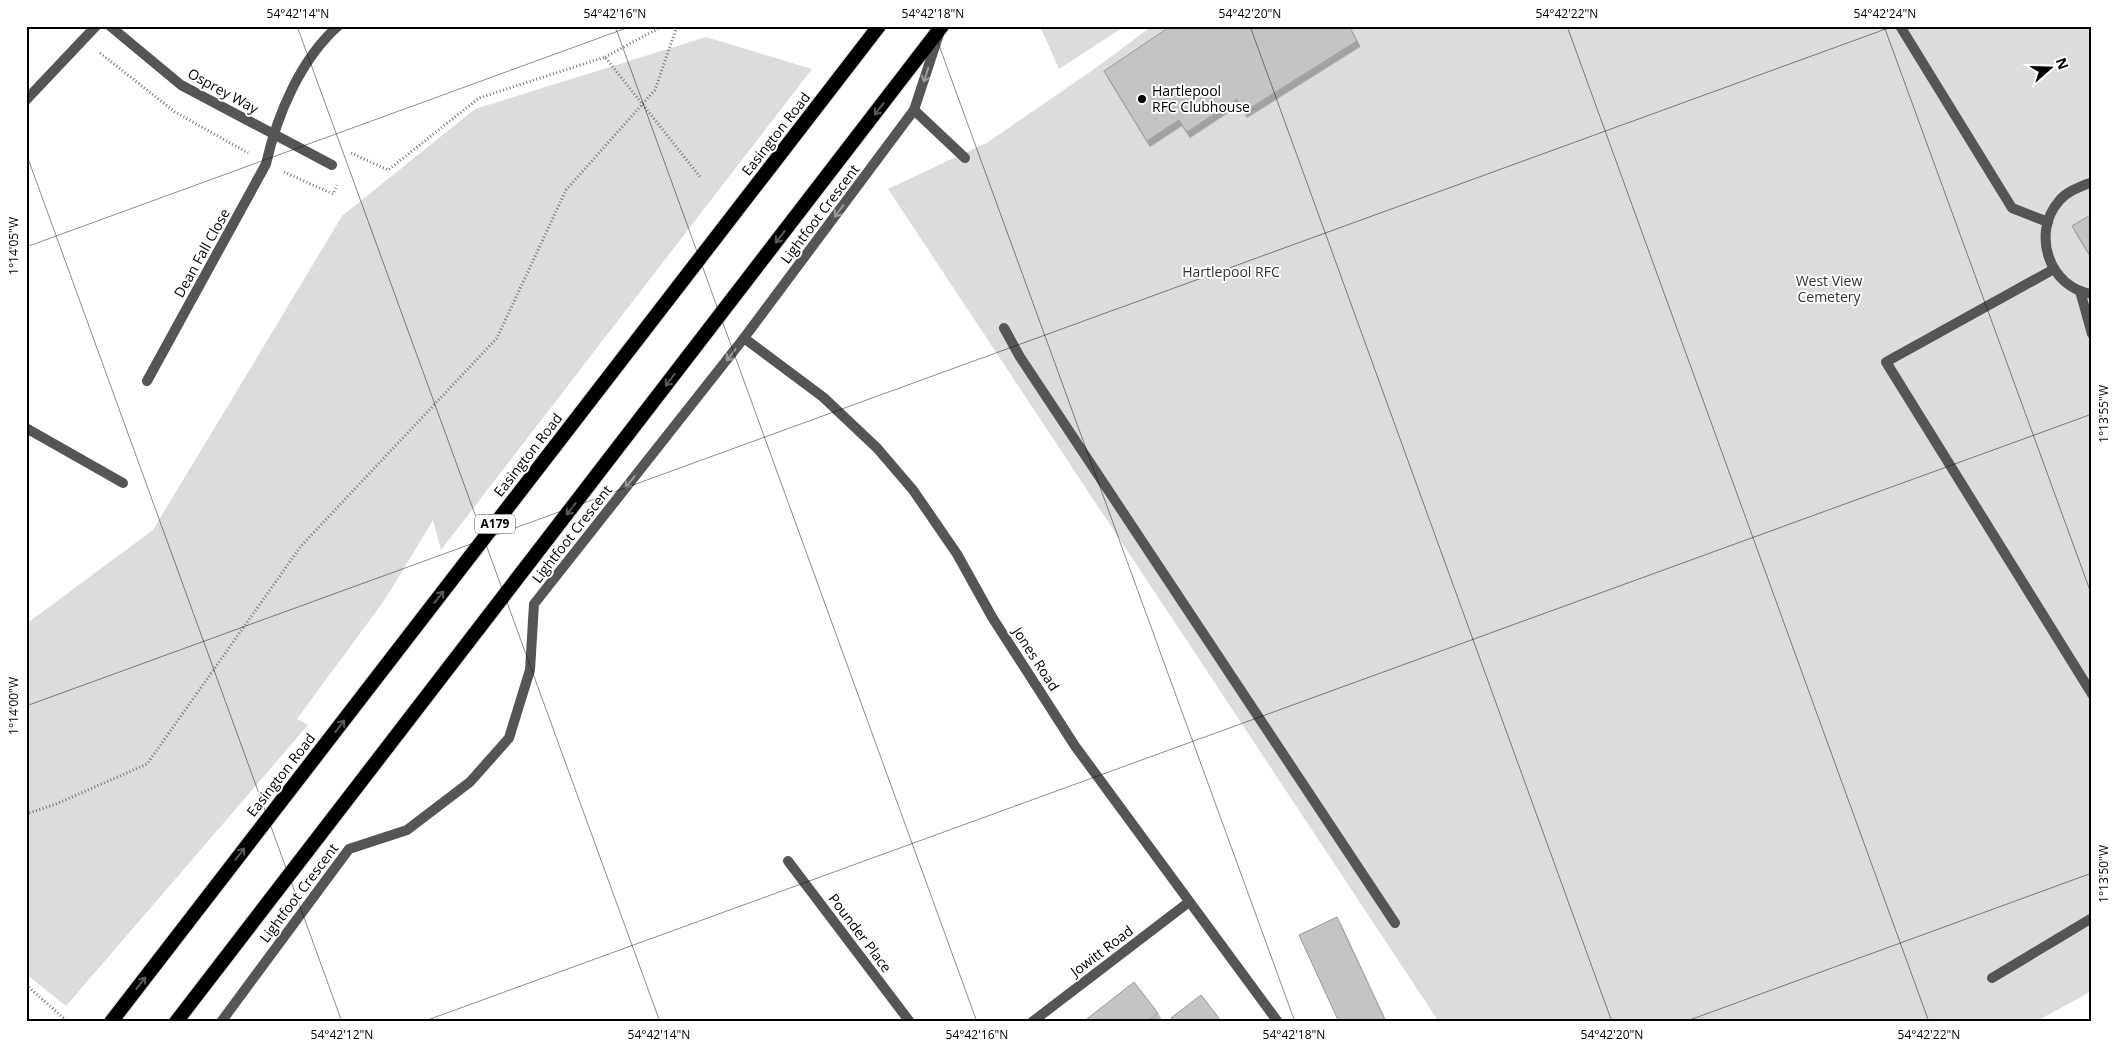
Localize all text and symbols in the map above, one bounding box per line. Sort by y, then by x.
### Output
text: 54°42'14"N [267,5,329,22]
text: 54°42'16"N [584,5,646,22]
text: 54°42'18"N [902,5,964,22]
text: 54°42'20"N [1219,5,1281,22]
text: 54°42'22"N [1536,5,1598,22]
text: 54°42'24"N [1854,5,1916,22]
north arrow [2026,42,2076,92]
text: N [2052,55,2074,72]
street label: Osprey Way [184,63,263,118]
one-way arrow [920,67,930,83]
place label: Hartlepool RFC Clubhouse [1152,81,1250,116]
street label: Easington Road [737,88,814,179]
marker: Hartlepool RFC Clubhouse [1136,93,1148,105]
one-way arrow [873,102,884,115]
street label: Lightfoot Crescent [776,160,863,267]
one-way arrow [834,204,845,217]
street label: Dean Fall Close [169,205,234,301]
text: 1°14'05"W [5,217,22,275]
one-way arrow [774,231,785,244]
park label: Hartlepool RFC [1182,262,1280,281]
park label: West View Cemetery [1796,271,1862,306]
one-way arrow [726,348,737,361]
one-way arrow [664,373,675,386]
text: 1°13'55"W [2095,385,2112,443]
street label: Easington Road [489,409,566,500]
one-way arrow [625,475,636,488]
street label: Lightfoot Crescent [527,481,616,587]
one-way arrow [565,502,576,515]
road number: A179 [475,514,515,534]
one-way arrow [434,590,444,604]
street label: Jones Road [1008,622,1064,694]
text: 1°14'00"W [5,677,22,735]
one-way arrow [334,720,345,733]
street label: Easington Road [242,729,319,820]
street label: Lightfoot Crescent [255,839,342,946]
text: 1°13'50"W [2095,845,2112,903]
one-way arrow [235,847,245,861]
street label: Pounder Place [824,889,896,976]
street label: Jowitt Road [1065,921,1137,982]
one-way arrow [135,977,146,990]
text: 54°42'12"N [311,1026,373,1043]
text: 54°42'14"N [628,1026,690,1043]
text: 54°42'16"N [946,1026,1008,1043]
text: 54°42'18"N [1263,1026,1325,1043]
text: 54°42'20"N [1581,1026,1643,1043]
text: 54°42'22"N [1898,1026,1960,1043]

